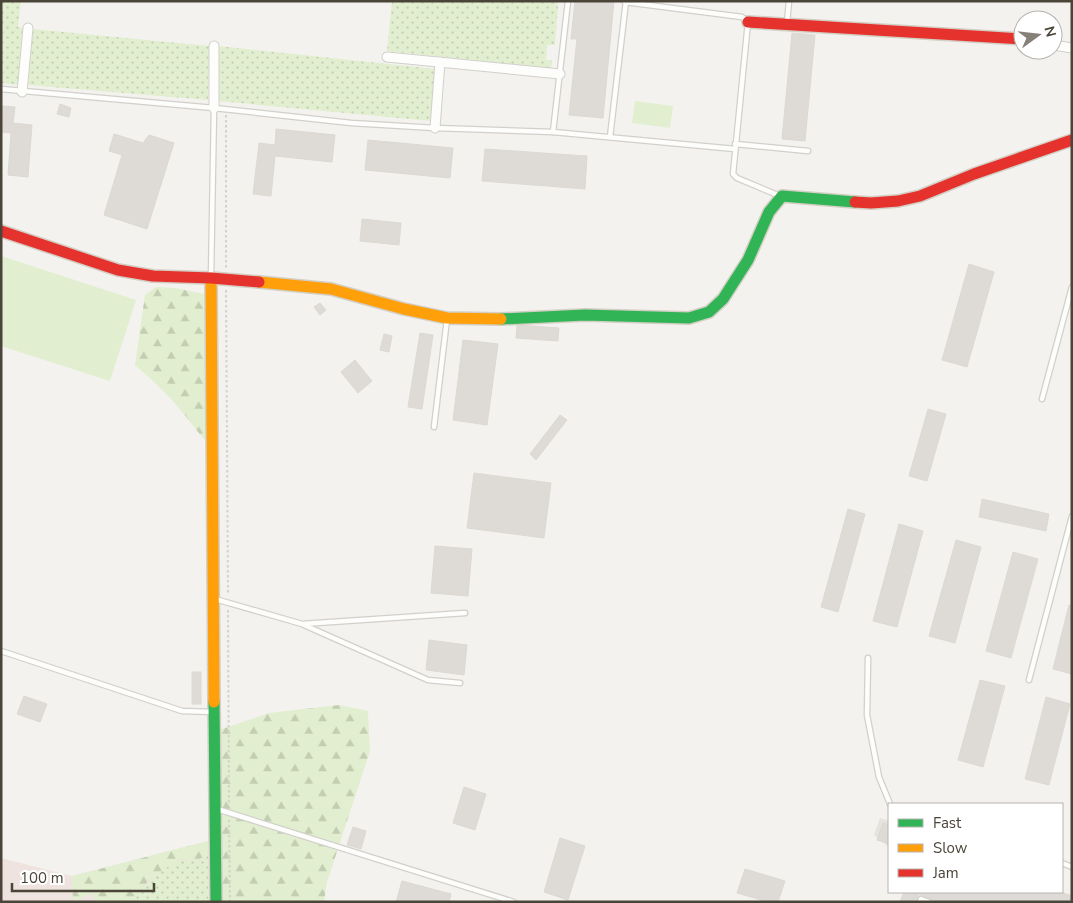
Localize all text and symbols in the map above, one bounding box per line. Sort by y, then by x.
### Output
north arrow [1013,10,1063,60]
text: N [1040,24,1061,39]
legend [888,803,1063,893]
text: Fast [933,813,962,833]
text: Slow [933,838,968,858]
scale bar [12,860,155,892]
text: Jam [932,863,959,883]
text: 100 m [20,868,64,888]

